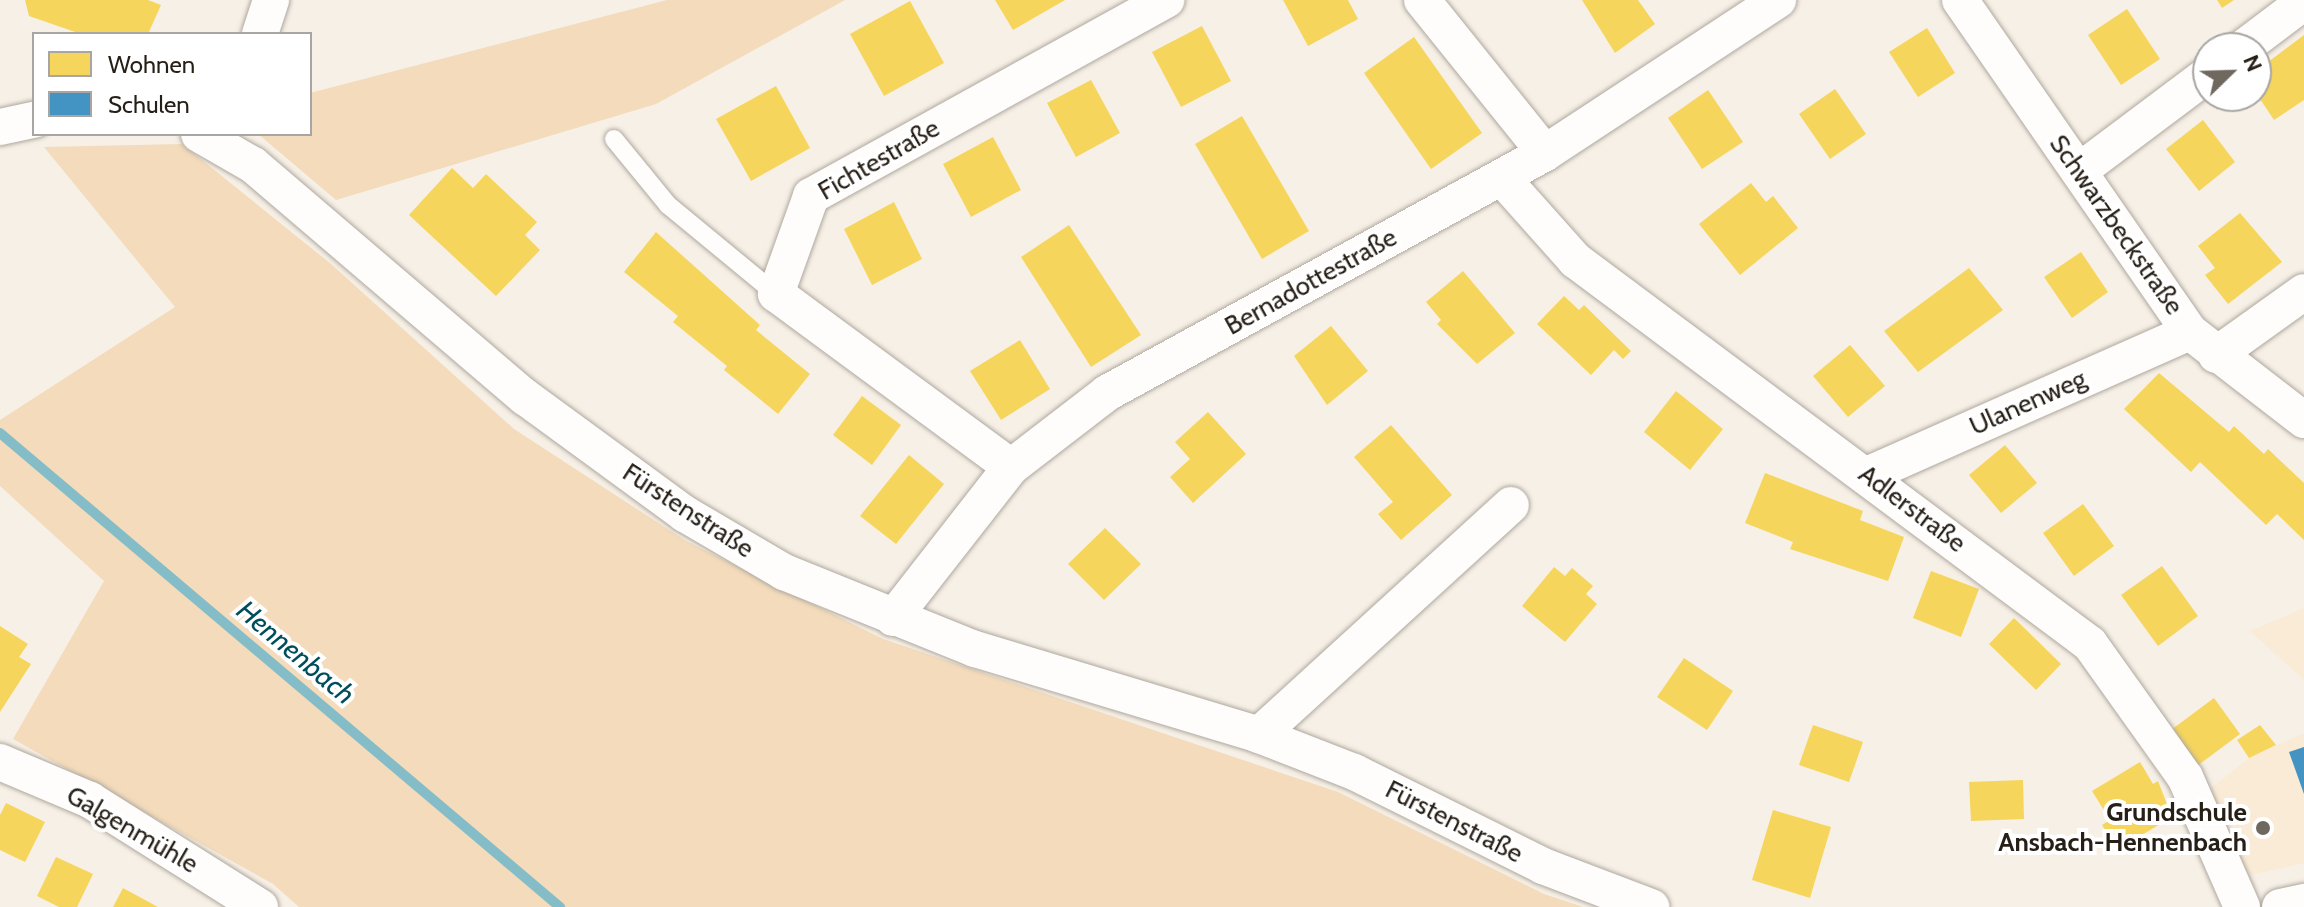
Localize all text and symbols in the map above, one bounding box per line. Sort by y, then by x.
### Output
legend [32,32,312,136]
north arrow [2192,32,2272,112]
text: Wohnen [108,50,195,79]
text: N [2237,51,2268,76]
text: Schulen [108,90,190,119]
street label: Fichtestraße [813,113,945,207]
street label: Schwarzbeckstraße [2042,129,2190,321]
street label: Bernadottestraße [1220,222,1402,342]
street label: Ulanenweg [1965,363,2091,443]
street label: Fürstenstraße [617,457,759,565]
street label: Adlerstraße [1852,459,1972,559]
water label: Hennenbach [230,593,362,711]
street label: Fürstenstraße [1380,774,1528,870]
street label: Galgenmühle [61,780,203,880]
place label: Grundschule Ansbach-Hennenbach [1998,797,2247,858]
marker: Grundschule Ansbach-Hennenbach [2254,819,2272,837]

